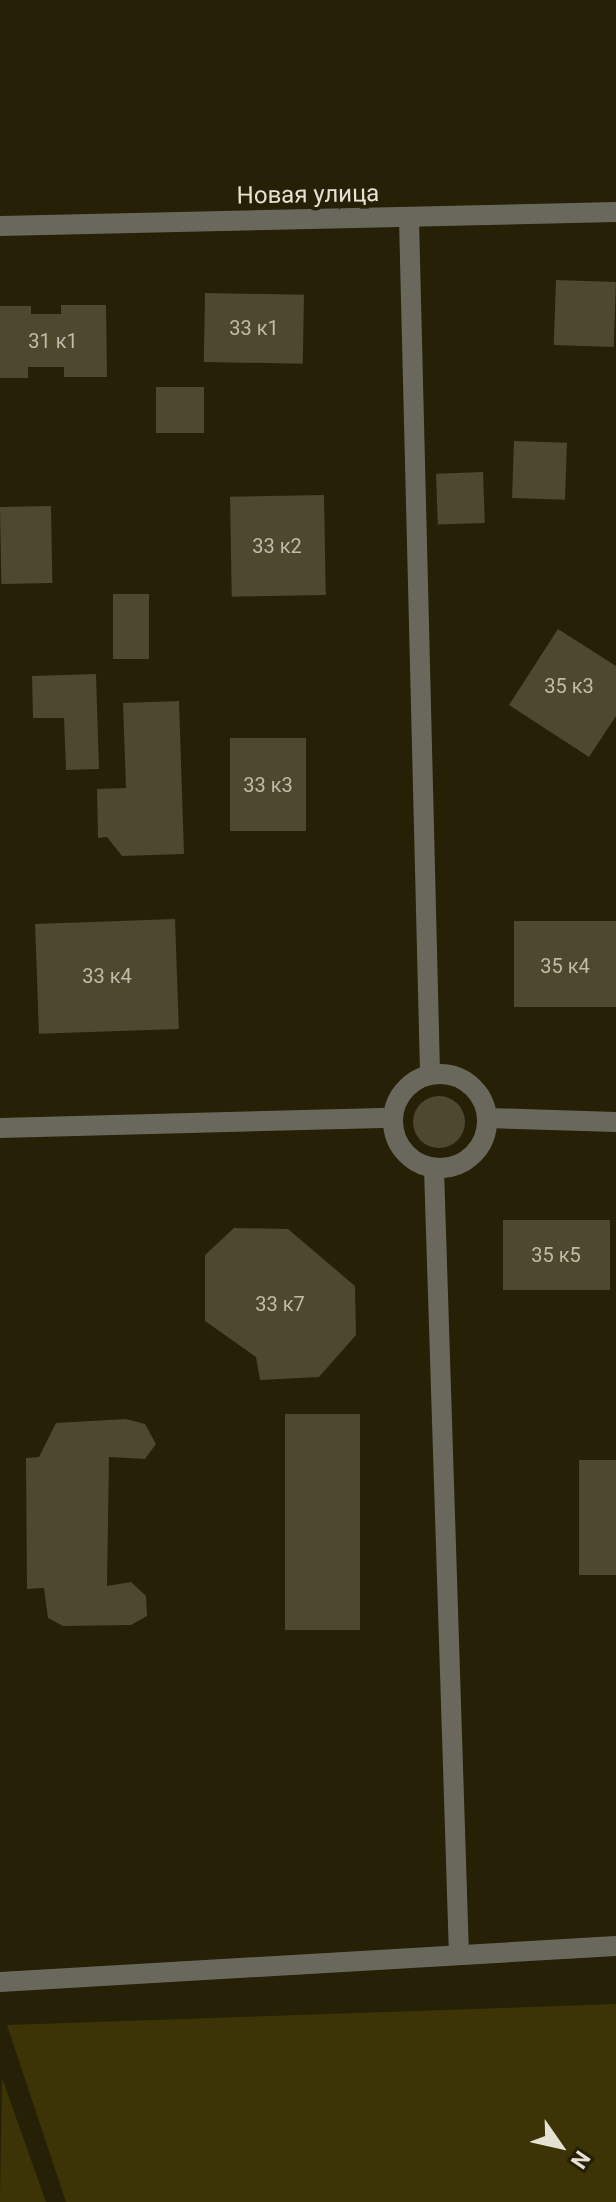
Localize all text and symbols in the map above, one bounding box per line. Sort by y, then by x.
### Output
street label: Новая улица [236,179,380,211]
house number: 33 к1 [229,316,279,340]
house number: 31 к1 [28,329,78,353]
house number: 33 к2 [252,534,302,558]
house number: 35 к3 [544,674,594,698]
house number: 33 к3 [243,773,293,797]
house number: 35 к4 [540,954,590,978]
house number: 33 к4 [82,964,132,988]
house number: 35 к5 [531,1243,581,1267]
house number: 33 к7 [255,1292,305,1316]
north arrow [520,2106,600,2186]
text: N [566,2146,595,2173]

